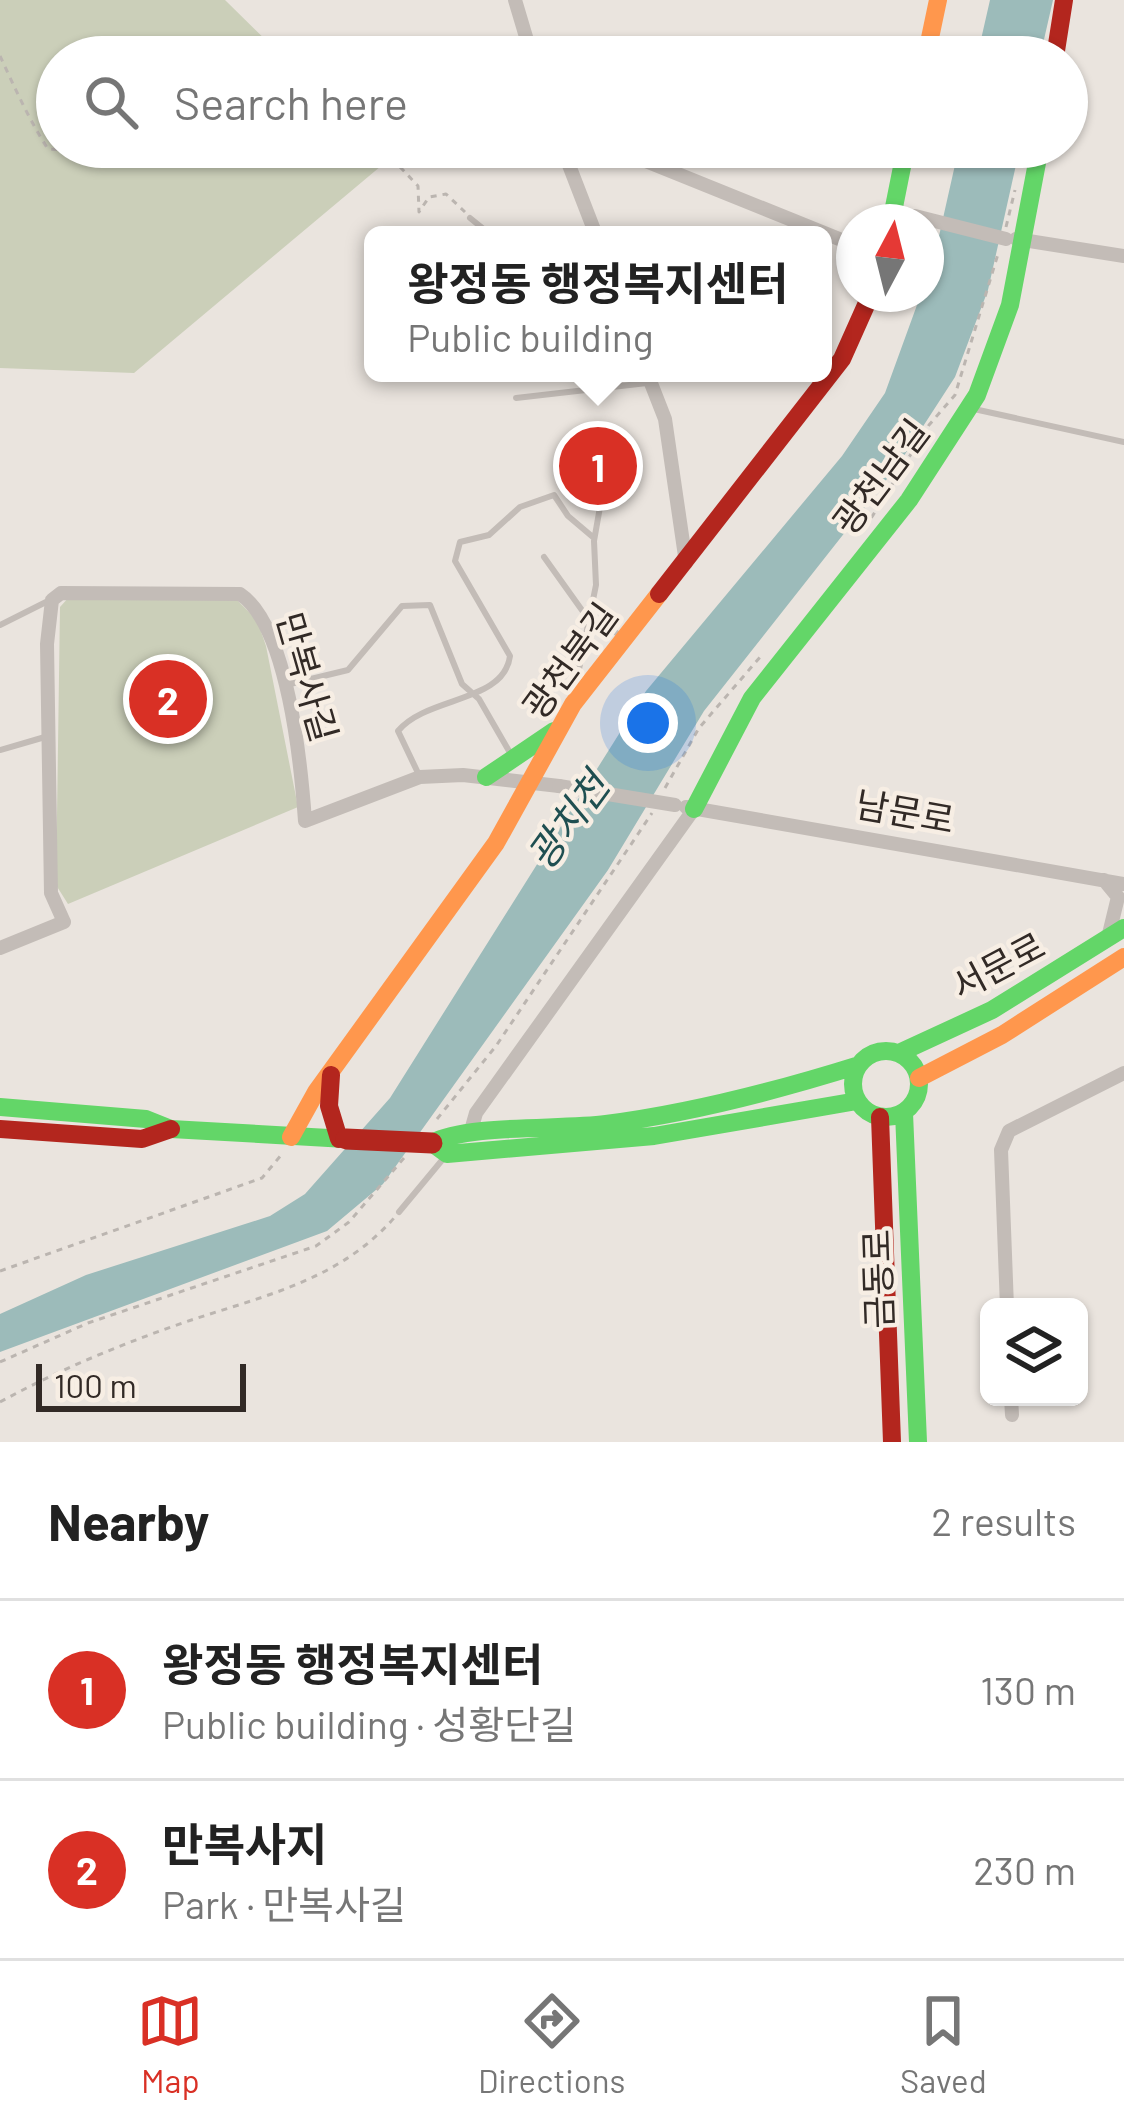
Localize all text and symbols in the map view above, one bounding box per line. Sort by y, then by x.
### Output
search box [36,36,1088,168]
icon: search [78,69,144,135]
text: Search here [174,75,408,129]
north arrow [836,204,944,312]
popup [364,226,832,382]
text: 왕정동 행정복지센터 [407,255,789,309]
text: Public building [407,313,654,360]
street label: 광천남길 [823,410,937,542]
pin: 1 [559,421,637,511]
street label: 광천북길 [512,594,625,726]
street label: 만복사길 [270,607,347,746]
pin: 2 [129,654,207,744]
your location [618,693,678,753]
water label: 광치천 [516,759,620,877]
street label: 남문로 [853,781,958,840]
street label: 서문로 [943,922,1051,1007]
street label: 금동로 [853,1229,900,1329]
map controls [980,1298,1088,1406]
button: layers [980,1298,1088,1406]
scale bar [36,1358,246,1411]
text: 100 m [54,1365,137,1405]
text: Nearby [48,1490,209,1551]
text: 2 results [931,1497,1076,1544]
text: 왕정동 행정복지센터 [162,1636,544,1690]
text: 1 [80,1666,94,1713]
text: 130 m [980,1666,1076,1713]
text: Public building · 성황단길 [162,1700,576,1747]
text: 만복사지 [162,1816,328,1870]
text: 2 [76,1846,98,1893]
text: 230 m [973,1846,1076,1893]
text: Park · 만복사길 [162,1880,406,1927]
tab: Map [137,1988,203,2100]
tab: Directions [478,1988,625,2100]
tab: Saved [900,1988,987,2100]

